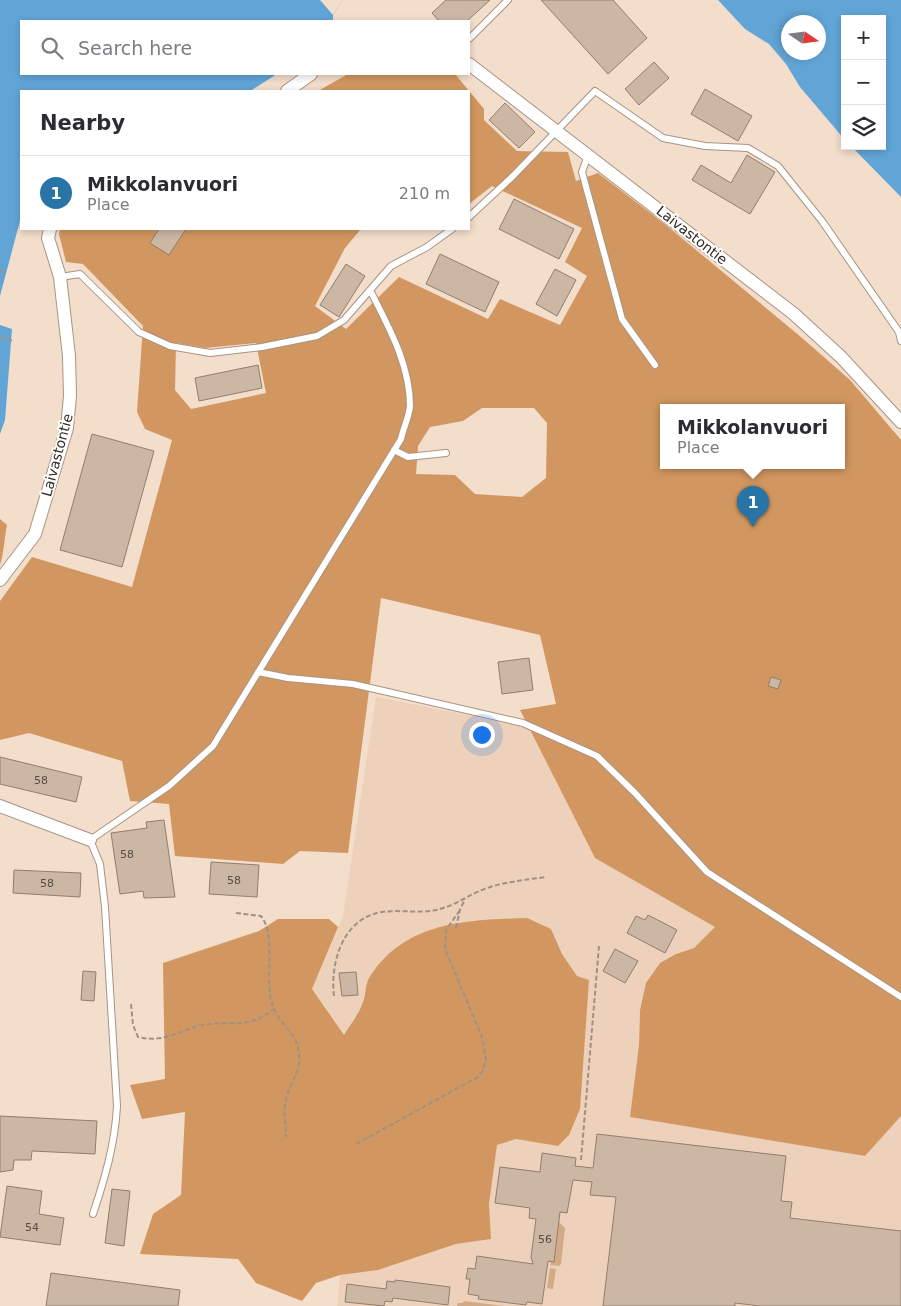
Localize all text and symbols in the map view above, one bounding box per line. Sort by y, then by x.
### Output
north arrow [781,15,826,60]
map controls [841,15,886,150]
button: + [841,15,886,60]
search box [20,20,470,75]
icon: search [38,34,66,62]
text: Search here [78,37,192,59]
button: − [841,60,886,105]
button: layers [841,105,886,150]
text: Nearby [40,111,125,135]
text: Mikkolanvuori [87,173,238,195]
text: 1 [50,184,62,203]
text: 210 m [399,184,450,203]
text: Place [87,195,130,214]
street label: Laivastontie [653,202,731,268]
popup [660,404,845,469]
street label: Laivastontie [38,412,76,498]
text: Mikkolanvuori [677,416,828,438]
text: Place [677,438,720,457]
pin: 1 [737,486,769,527]
your location [469,722,495,748]
house number: 58 [34,774,48,787]
house number: 58 [120,848,134,861]
house number: 58 [227,874,241,887]
house number: 58 [40,877,54,890]
house number: 54 [25,1221,39,1234]
house number: 56 [538,1233,552,1246]

